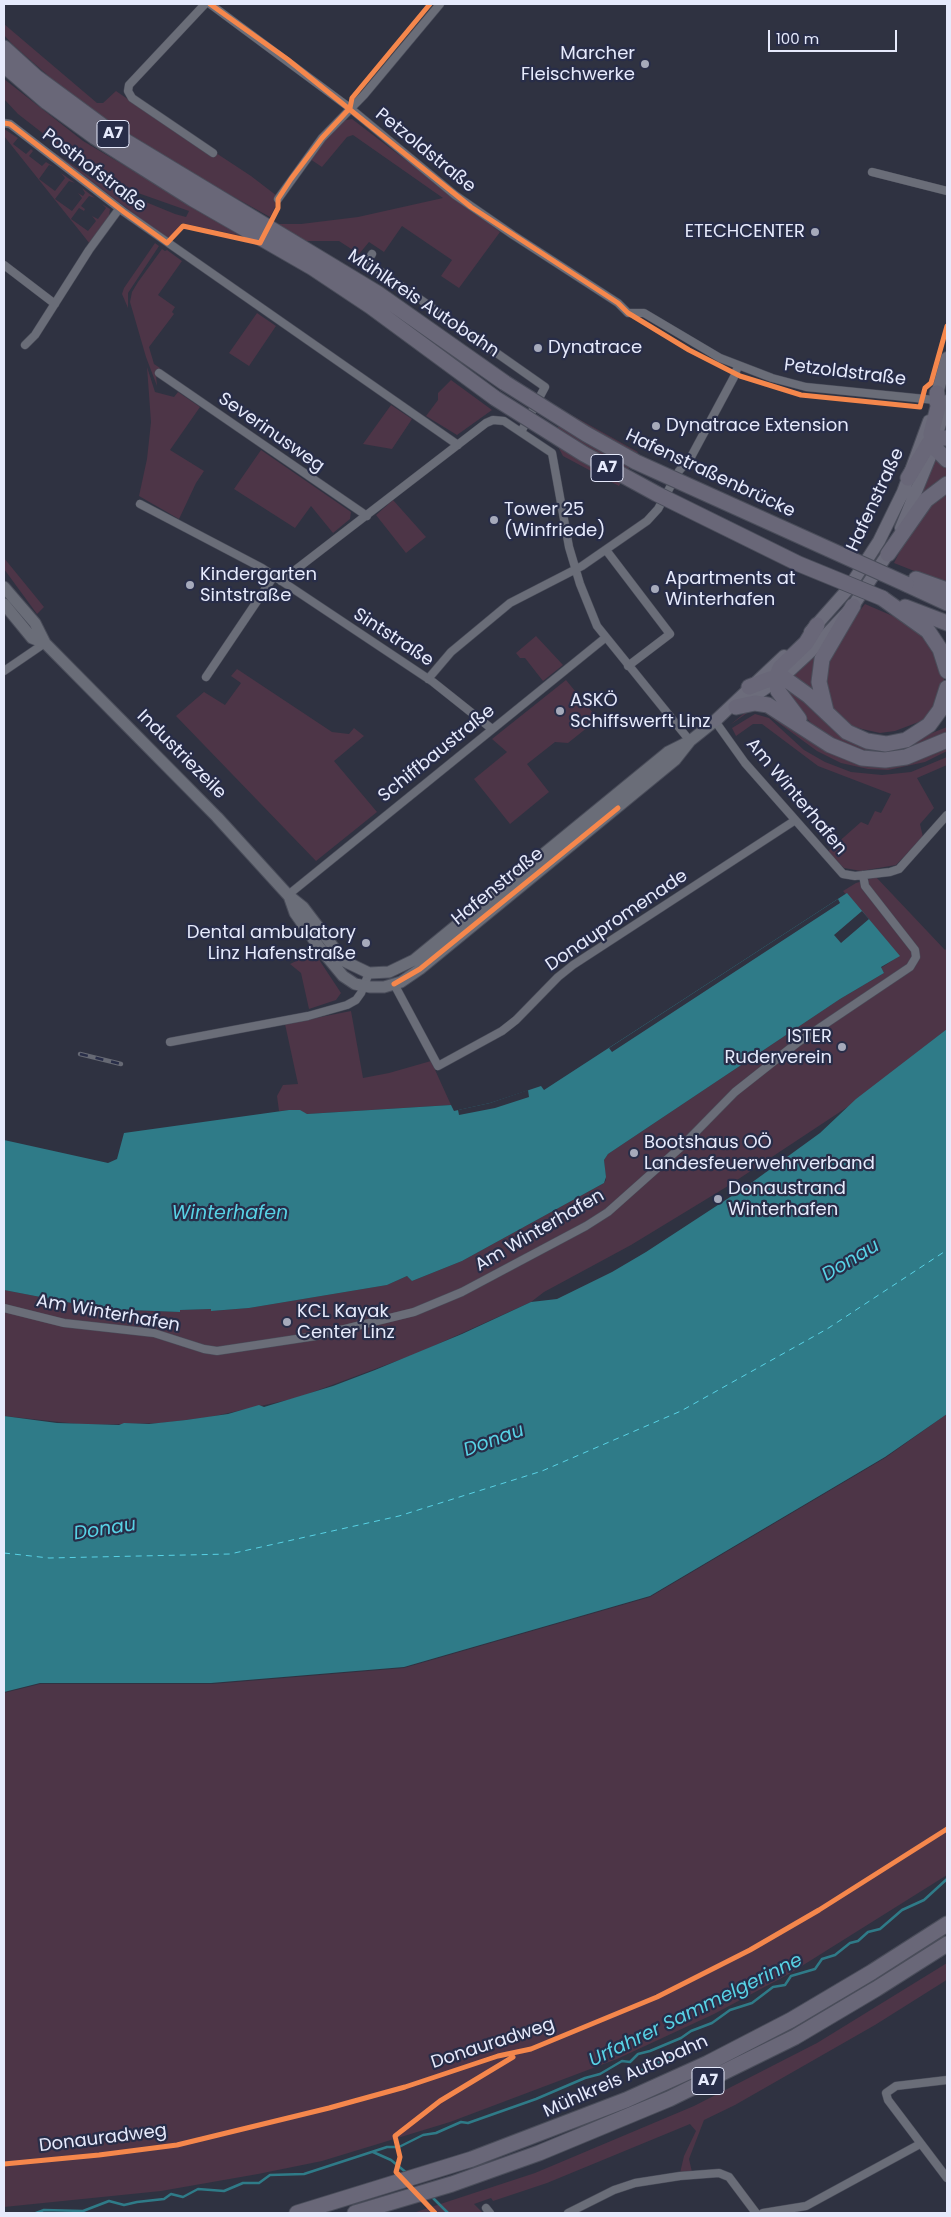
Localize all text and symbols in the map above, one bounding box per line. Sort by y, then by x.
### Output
scale bar [771,20,900,52]
text: 100 m [776,28,819,49]
place label: Marcher Fleischwerke [521,43,635,86]
marker: Marcher Fleischwerke [639,58,651,70]
street label: Petzoldstraße [371,104,479,198]
road number: A7 [97,120,129,148]
street label: Posthofstraße [38,125,150,217]
place label: ETECHCENTER [685,221,805,243]
marker: ETECHCENTER [809,226,821,238]
street label: Mühlkreis Autobahn [343,245,503,363]
place label: Dynatrace [548,337,642,359]
marker: Dynatrace [532,342,544,354]
street label: Petzoldstraße [783,355,907,391]
street label: Severinusweg [214,388,328,478]
place label: Dynatrace Extension [666,415,849,437]
marker: Dynatrace Extension [650,420,662,432]
street label: Hafenstraßenbrücke [622,425,798,523]
street label: Hafenstraße [843,445,909,555]
road number: A7 [591,454,623,482]
place label: Tower 25 (Winfriede) [504,499,605,542]
marker: Tower 25 (Winfriede) [488,514,500,526]
place label: Kindergarten Sintstraße [200,564,317,606]
place label: Apartments at Winterhafen [665,568,795,610]
marker: Kindergarten Sintstraße [184,579,196,591]
marker: Apartments at Winterhafen [649,583,661,595]
street label: Sintstraße [349,604,437,672]
place label: ASKÖ Schiffswerft Linz [570,690,711,732]
street label: Schiffbaustraße [374,700,500,808]
marker: ASKÖ Schiffswerft Linz [554,705,566,717]
street label: Industriezeile [132,706,230,804]
street label: Am Winterhafen [741,734,851,860]
street label: Hafenstraße [448,844,548,930]
street label: Donaupromenade [542,865,692,977]
place label: Dental ambulatory Linz Hafenstraße [187,922,356,964]
marker: Dental ambulatory Linz Hafenstraße [360,937,372,949]
place label: ISTER Ruderverein [724,1026,832,1068]
marker: ISTER Ruderverein [836,1041,848,1053]
place label: Bootshaus OÖ Landesfeuerwehrverband [644,1132,875,1174]
marker: Bootshaus OÖ Landesfeuerwehrverband [628,1147,640,1159]
place label: Donaustrand Winterhafen [728,1178,846,1220]
street label: Am Winterhafen [472,1185,608,1277]
marker: Donaustrand Winterhafen [712,1193,724,1205]
water label: Winterhafen [172,1203,288,1225]
water label: Donau [818,1235,884,1287]
street label: Am Winterhafen [34,1291,182,1337]
place label: KCL Kayak Center Linz [297,1301,395,1344]
marker: KCL Kayak Center Linz [281,1316,293,1328]
water label: Donau [461,1420,527,1462]
water label: Donau [72,1514,138,1546]
water label: Urfahrer Sammelgerinne [586,1949,806,2073]
street label: Donauradweg [429,2014,557,2074]
street label: Mühlkreis Autobahn [540,2031,712,2123]
road number: A7 [692,2068,724,2094]
street label: Donauradweg [38,2120,168,2158]

